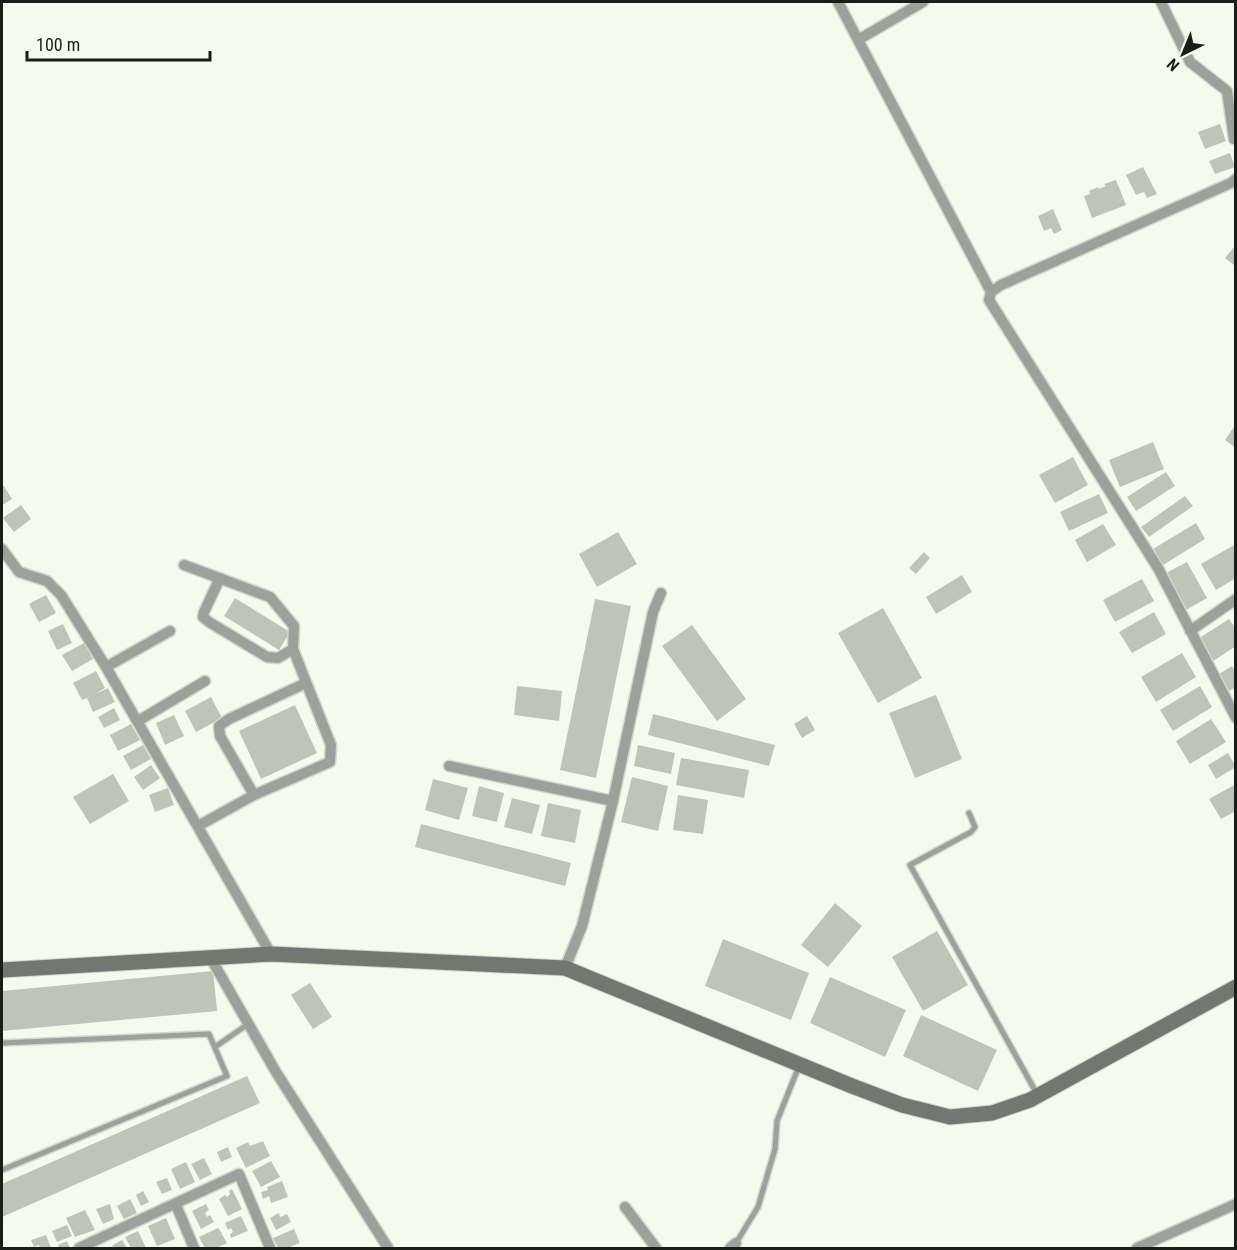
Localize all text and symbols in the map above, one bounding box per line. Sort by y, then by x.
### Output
scale bar [27,24,210,62]
north arrow [1153,24,1213,84]
text: 100 m [36,34,80,55]
text: N [1163,54,1183,75]

